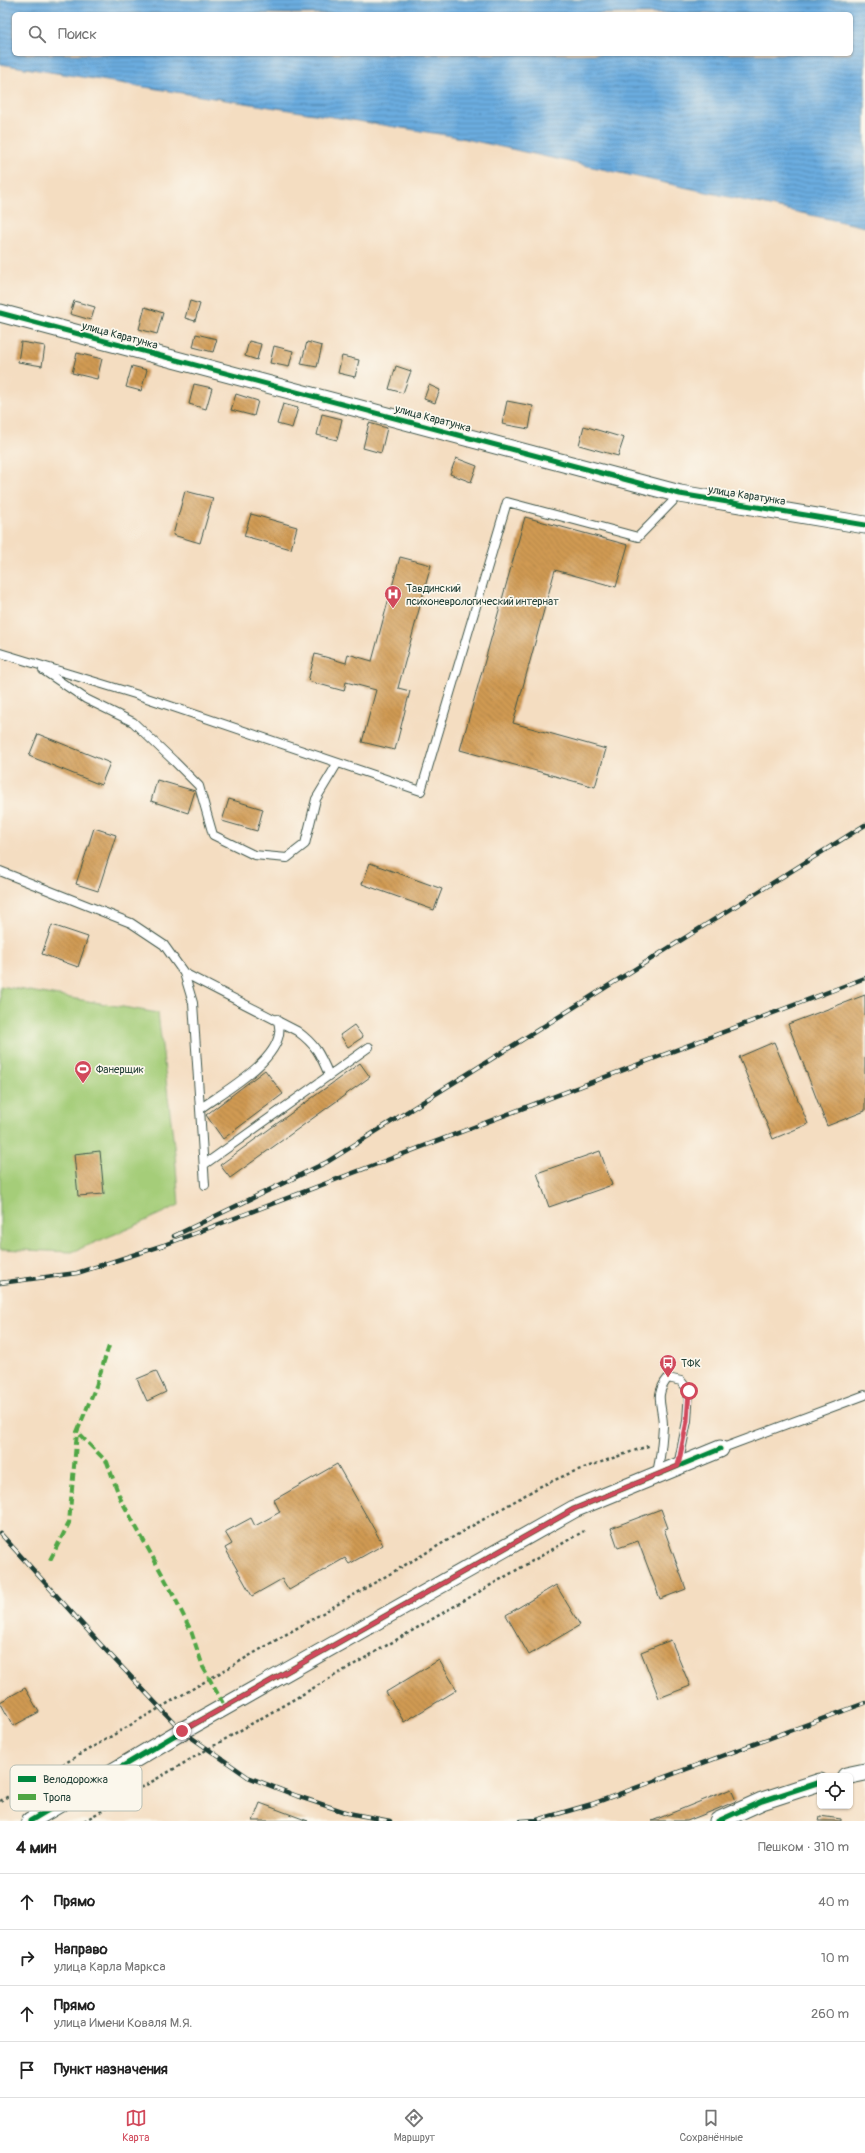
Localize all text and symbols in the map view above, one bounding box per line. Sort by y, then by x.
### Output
search box [12,12,853,56]
icon: search [26,23,48,45]
text: Поиск [58,25,97,44]
street label: улица Каратунка [80,319,159,352]
street label: улица Каратунка [393,402,472,435]
street label: улица Каратунка [706,483,786,508]
place label: Тавдинский психоневрологический интернат [406,582,559,608]
hospital icon: Тавдинский психоневрологический интернат [383,584,403,609]
sports icon: Фанерщик [73,1059,93,1084]
place label: Фанерщик [96,1063,144,1076]
bus stop icon: ТФК [658,1353,678,1378]
place label: ТФК [681,1357,701,1370]
route start [680,1382,698,1400]
route end [173,1722,191,1740]
legend [10,1765,142,1811]
text: Велодорожка [43,1773,108,1786]
map controls [817,1773,853,1809]
button: locate [817,1773,853,1809]
text: Тропа [43,1791,71,1804]
text: 4 мин [16,1837,57,1858]
text: Пешком · 310 m [758,1839,849,1855]
icon: ahead [16,1891,38,1913]
text: Прямо [54,1892,95,1911]
text: 40 m [818,1894,849,1910]
text: Направо [54,1940,108,1959]
icon: right [16,1947,38,1969]
text: 10 m [821,1950,849,1966]
text: улица Карла Маркса [54,1959,165,1975]
text: Прямо [54,1996,95,2015]
icon: ahead [16,2003,38,2025]
text: 260 m [811,2006,849,2022]
text: улица Имени Коваля М.Я. [54,2015,192,2031]
icon: arrive [16,2059,38,2081]
text: Пункт назначения [54,2060,168,2079]
tab: Карта [122,2107,149,2144]
tab: Маршрут [394,2107,435,2144]
tab: Сохранённые [679,2107,743,2144]

